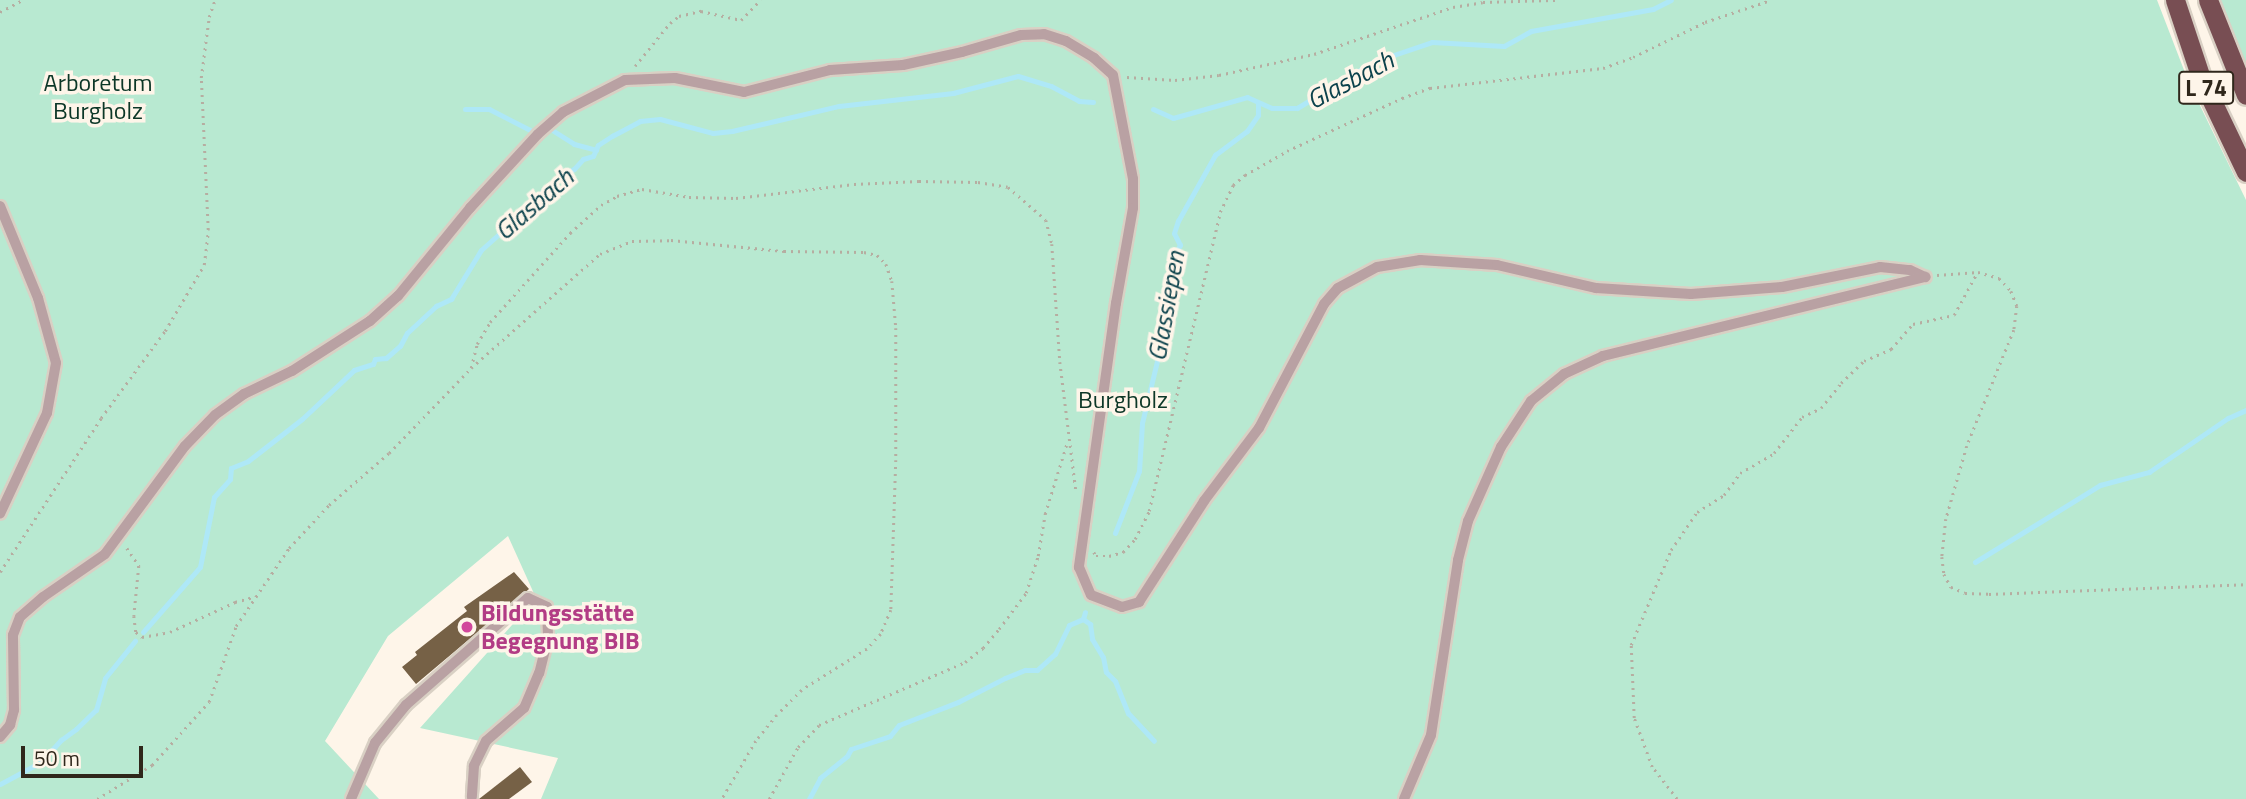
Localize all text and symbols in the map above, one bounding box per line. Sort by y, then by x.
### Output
water label: Glasbach [1301,44,1399,116]
road number: L 74 [2178,68,2234,108]
park label: Arboretum Burgholz [43,69,153,125]
water label: Glasbach [488,161,580,247]
water label: Glassiepen [1141,249,1191,363]
park label: Burgholz [1078,386,1168,414]
place label: Bildungsstätte Begegnung BIB [481,599,640,655]
marker: Bildungsstätte Begegnung BIB [459,619,475,635]
scale bar [24,732,147,776]
text: 50 m [34,742,80,774]

